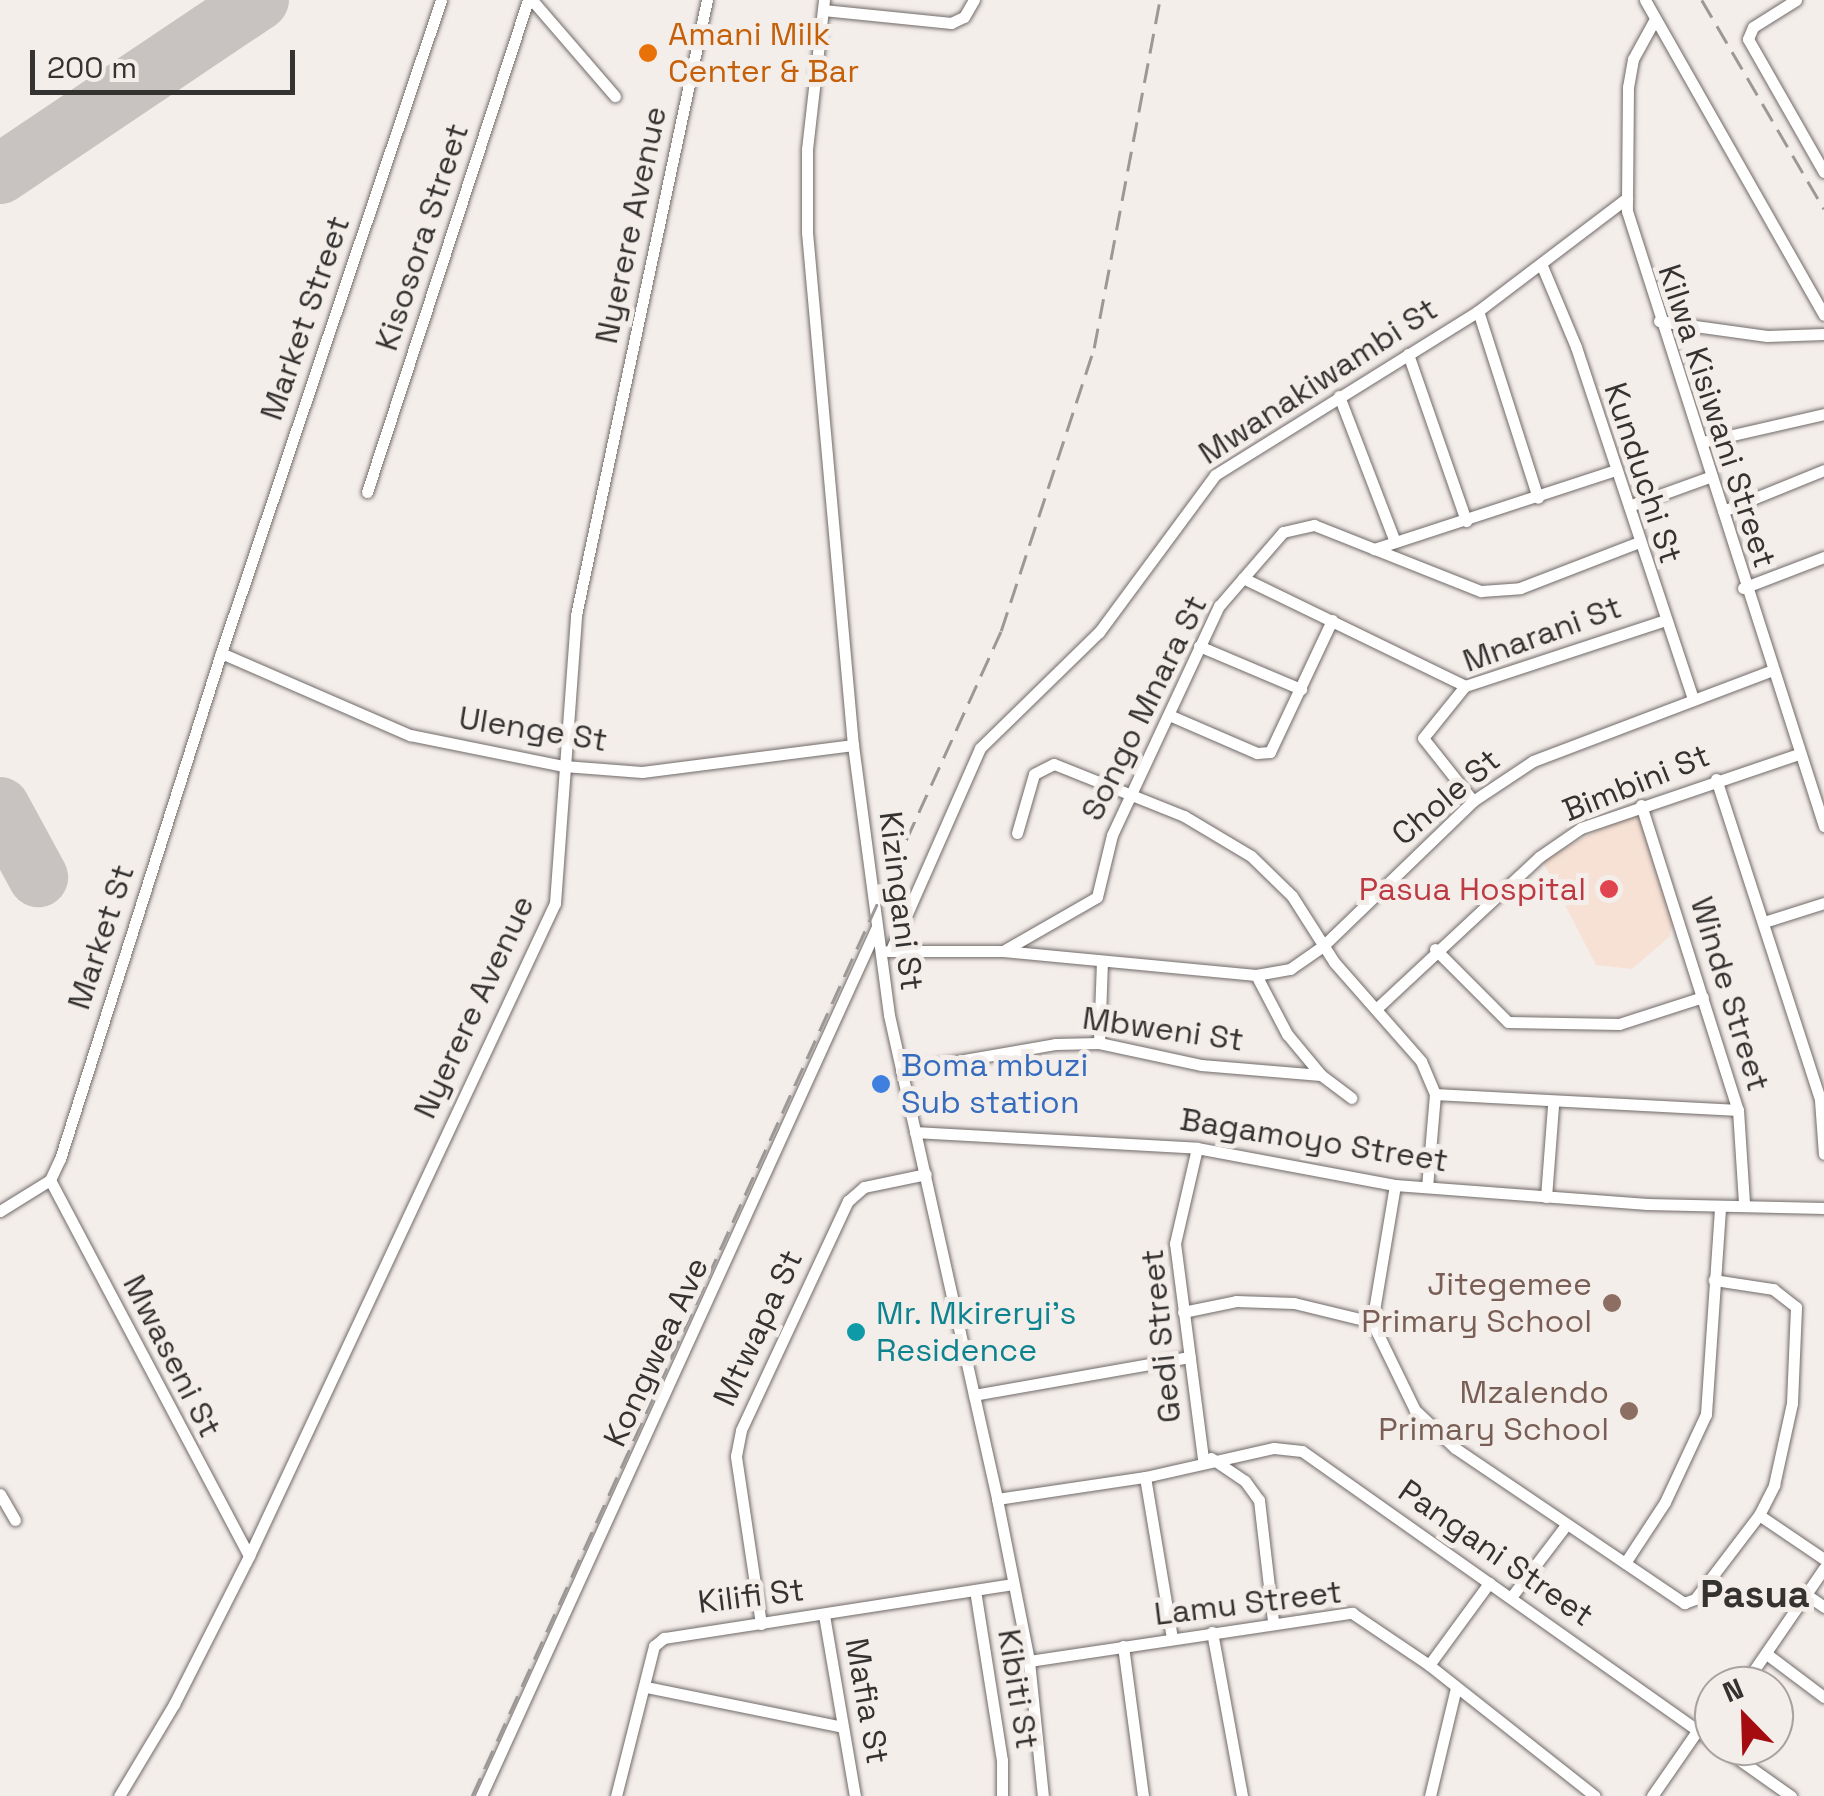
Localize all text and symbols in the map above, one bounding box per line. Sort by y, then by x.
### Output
place label: Amani Milk Center & Bar [668,16,859,91]
scale bar [35,30,300,92]
marker: Amani Milk Center & Bar [637,42,659,64]
text: 200 m [47,48,137,87]
street label: Nyerere Avenue [587,103,675,347]
street label: Kisosora Street [367,119,477,355]
street label: Market Street [252,211,358,425]
street label: Kilwa Kisiwani Street [1650,260,1784,572]
street label: Mwanakiwambi St [1191,290,1445,472]
street label: Kunduchi St [1596,378,1690,568]
street label: Mnarani St [1458,588,1626,680]
street label: Songo Mnara St [1073,589,1215,827]
street label: Ulenge St [456,698,610,760]
street label: Bimbini St [1557,736,1715,830]
street label: Chole St [1384,741,1508,853]
street label: Kizingani St [871,809,931,993]
street label: Market St [60,860,142,1014]
place label: Pasua Hospital [1359,870,1586,908]
marker: Pasua Hospital [1596,876,1622,902]
street label: Nyerere Avenue [405,889,543,1125]
street label: Winde Street [1682,892,1778,1096]
street label: Mbweni St [1080,999,1246,1059]
place label: Boma mbuzi Sub station [901,1047,1088,1122]
marker: Boma mbuzi Sub station [870,1073,892,1095]
street label: Bagamoyo Street [1177,1100,1451,1180]
street label: Mtwapa St [705,1244,811,1412]
street label: Gedi Street [1133,1247,1189,1425]
street label: Kongwea Ave [595,1251,717,1453]
place label: Jitegemee Primary School [1361,1266,1592,1341]
street label: Mwaseni St [115,1268,229,1444]
marker: Jitegemee Primary School [1601,1292,1623,1314]
place label: Mr. Mkireryi's Residence [876,1295,1077,1370]
marker: Mr. Mkireryi's Residence [845,1321,867,1343]
place label: Mzalendo Primary School [1378,1374,1609,1449]
marker: Mzalendo Primary School [1618,1400,1640,1422]
street label: Pangani Street [1391,1472,1601,1634]
street label: Kilifi St [696,1570,806,1622]
street label: Lamu Street [1152,1572,1344,1634]
district label: Pasua [1700,1572,1810,1618]
street label: Kibiti St [990,1626,1046,1752]
street label: Mafia St [837,1635,897,1767]
north arrow [1694,1666,1794,1766]
text: N [1717,1670,1749,1710]

